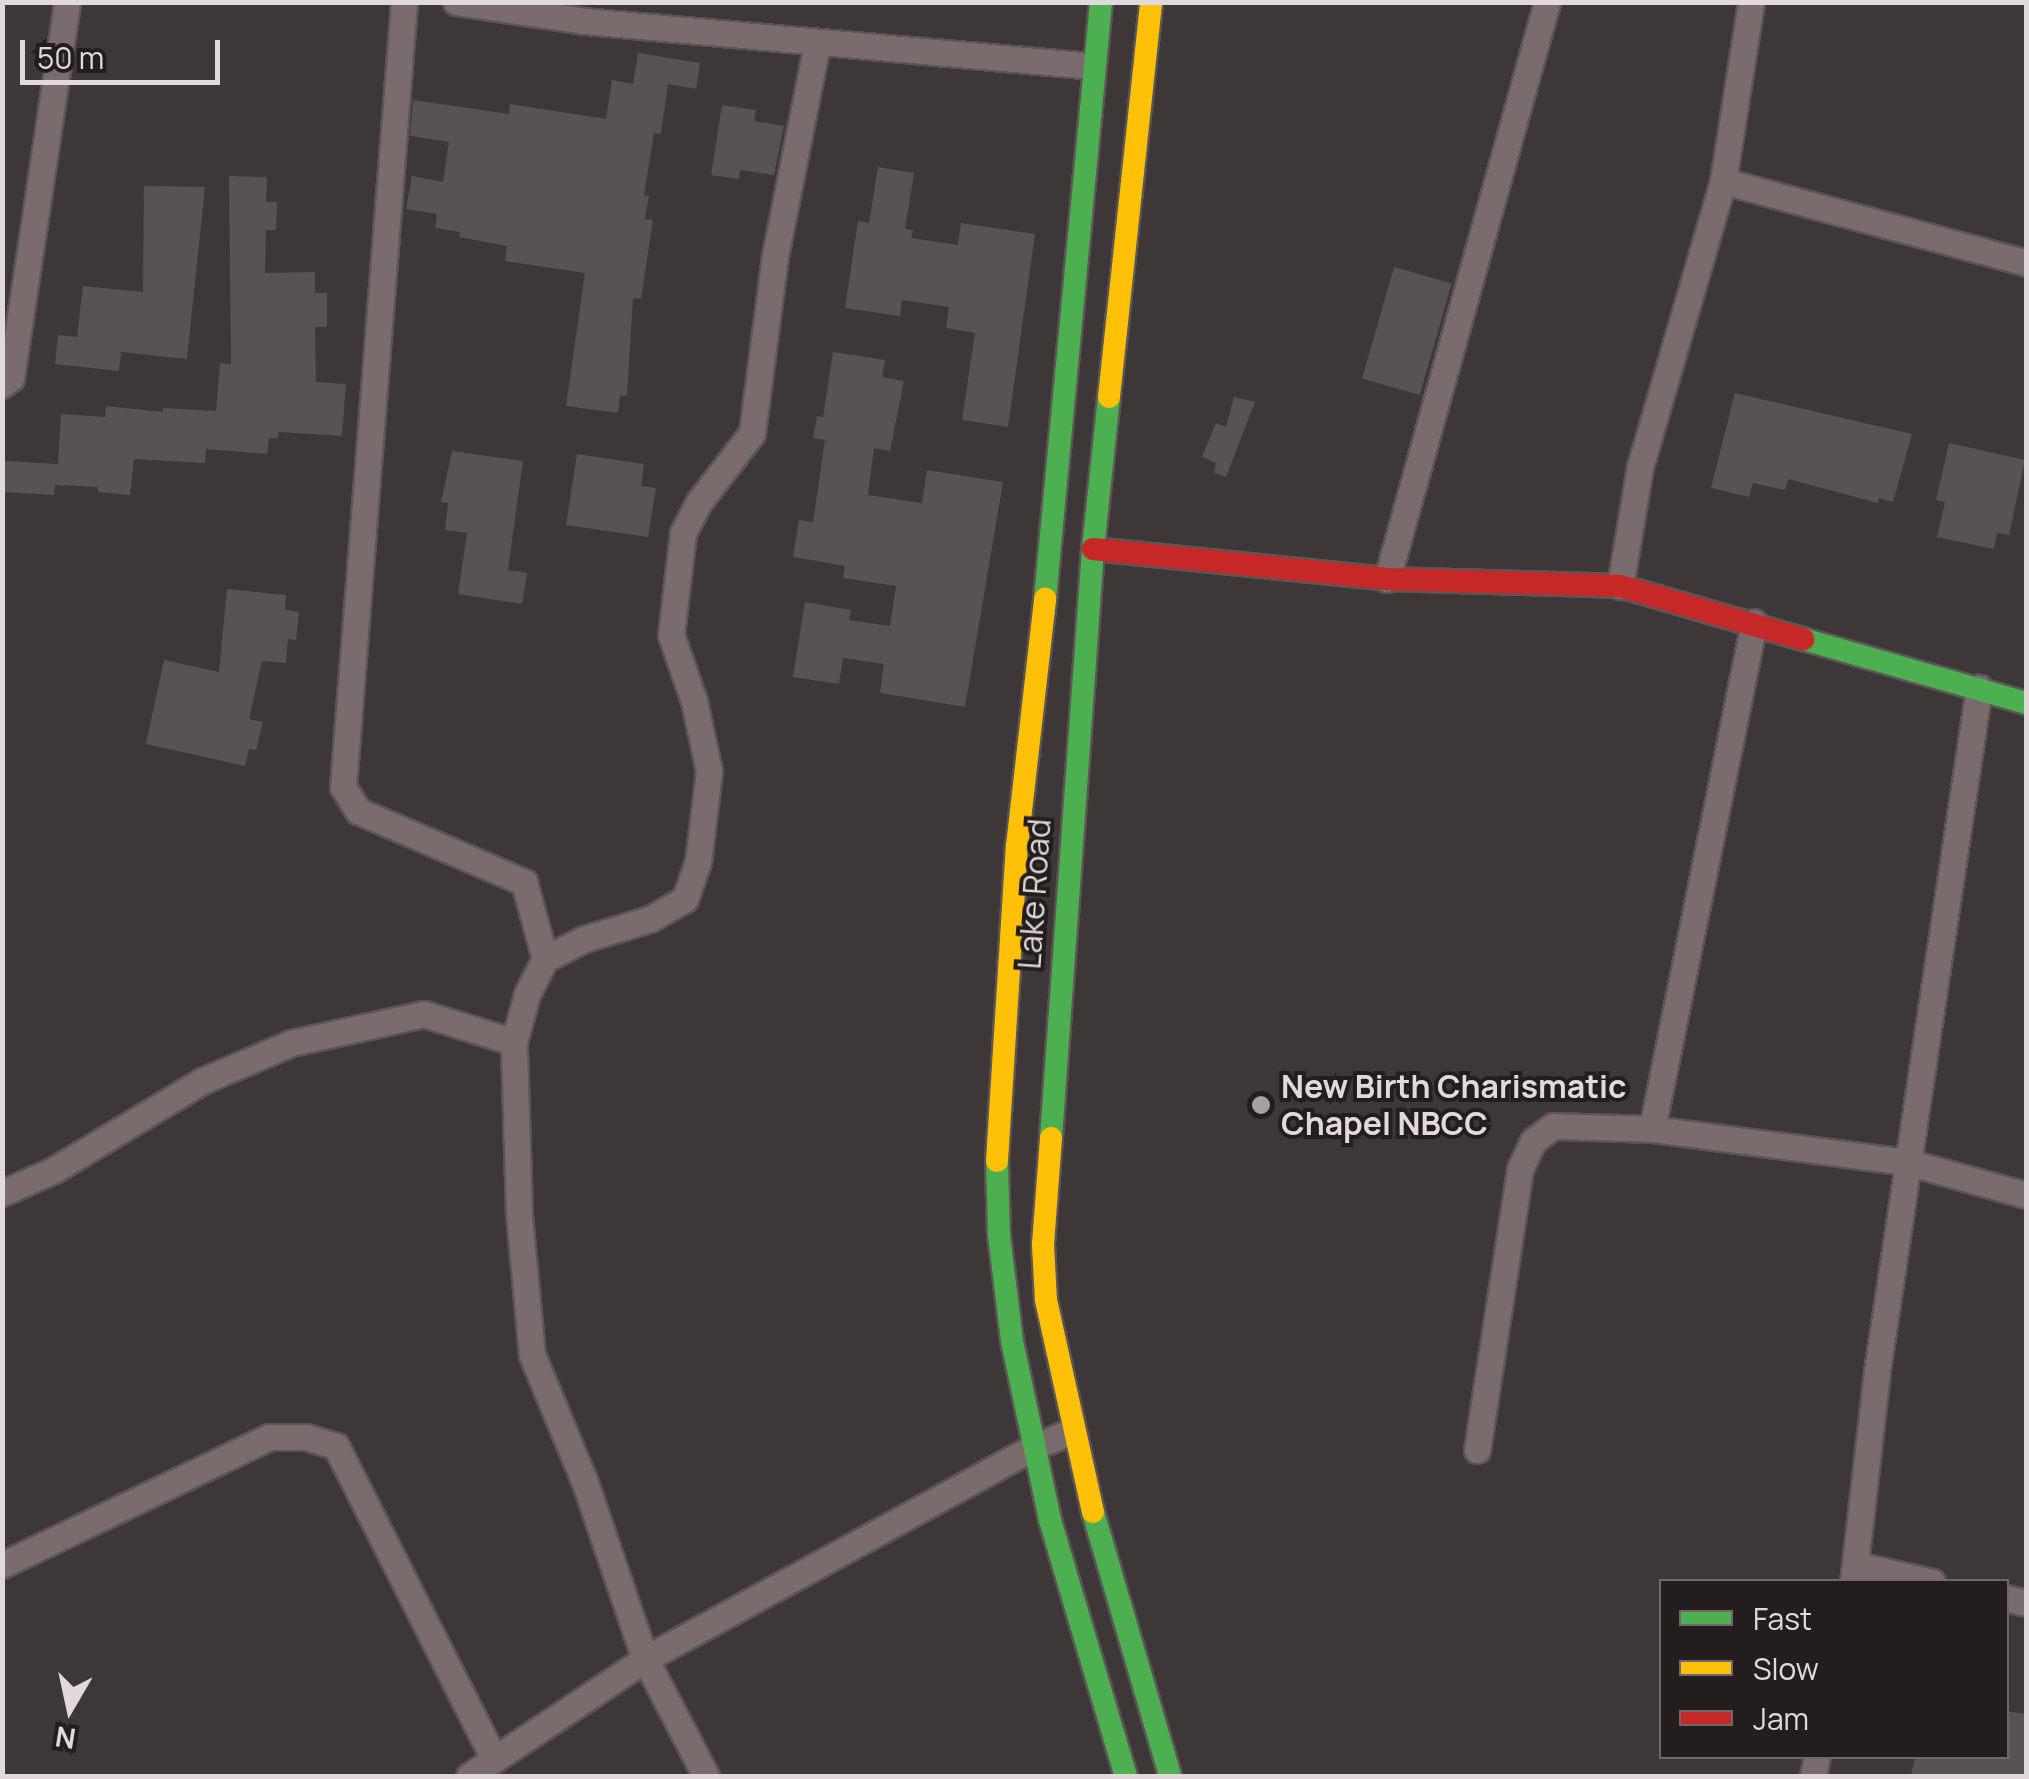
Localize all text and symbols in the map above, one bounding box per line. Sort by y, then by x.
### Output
scale bar [25,20,225,82]
text: 50 m [37,37,104,78]
street label: Lake Road [1010,818,1058,970]
place label: New Birth Charismatic Chapel NBCC [1281,1068,1626,1143]
marker: New Birth Charismatic Chapel NBCC [1250,1094,1272,1116]
legend [1659,1579,2009,1759]
text: Fast [1753,1598,1812,1639]
text: Slow [1753,1648,1819,1689]
north arrow [20,1659,120,1759]
text: Jam [1753,1698,1809,1739]
text: N [52,1718,78,1759]

